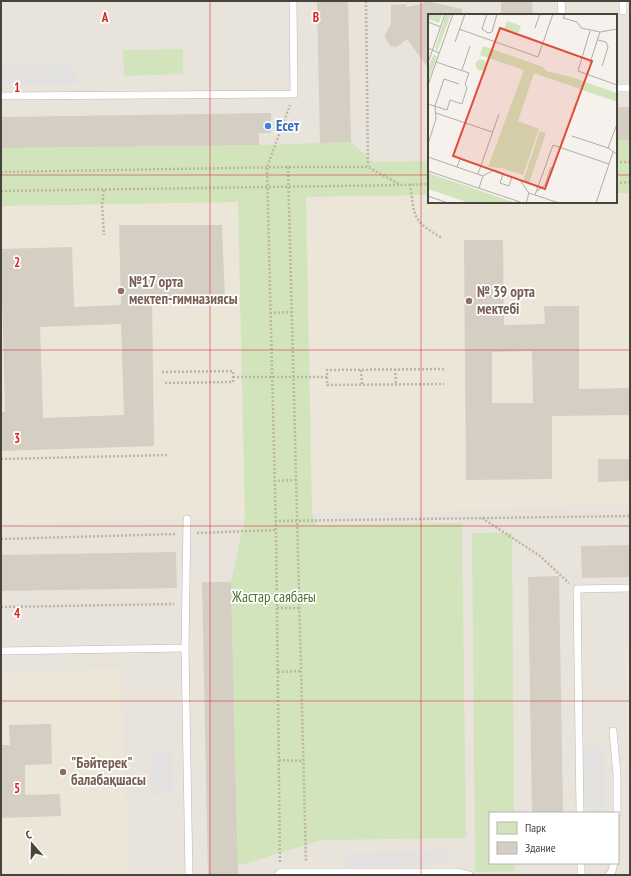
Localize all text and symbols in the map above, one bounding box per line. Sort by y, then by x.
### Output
text: A [101,9,109,26]
text: B [313,9,319,26]
inset map [428,14,617,203]
text: 1 [14,79,20,96]
place label: Есет [276,116,300,135]
marker: Есет [263,121,273,131]
text: 2 [14,254,20,271]
place label: №17 орта мектеп-гимназиясы [129,272,238,308]
place label: № 39 орта мектебі [477,282,535,318]
marker: №17 орта мектеп-гимназиясы [116,286,126,296]
marker: № 39 орта мектебі [464,296,474,306]
text: 3 [14,430,20,447]
park label: Жастар саябағы [231,587,316,606]
text: 4 [14,605,21,622]
place label: "Бәйтерек" балабақшасы [71,753,146,789]
marker: "Бәйтерек" балабақшасы [58,767,68,777]
text: 5 [14,780,20,797]
legend [489,812,619,864]
text: Парк [525,820,546,835]
north arrow [12,824,52,864]
text: С [24,827,33,842]
text: Здание [525,840,556,855]

